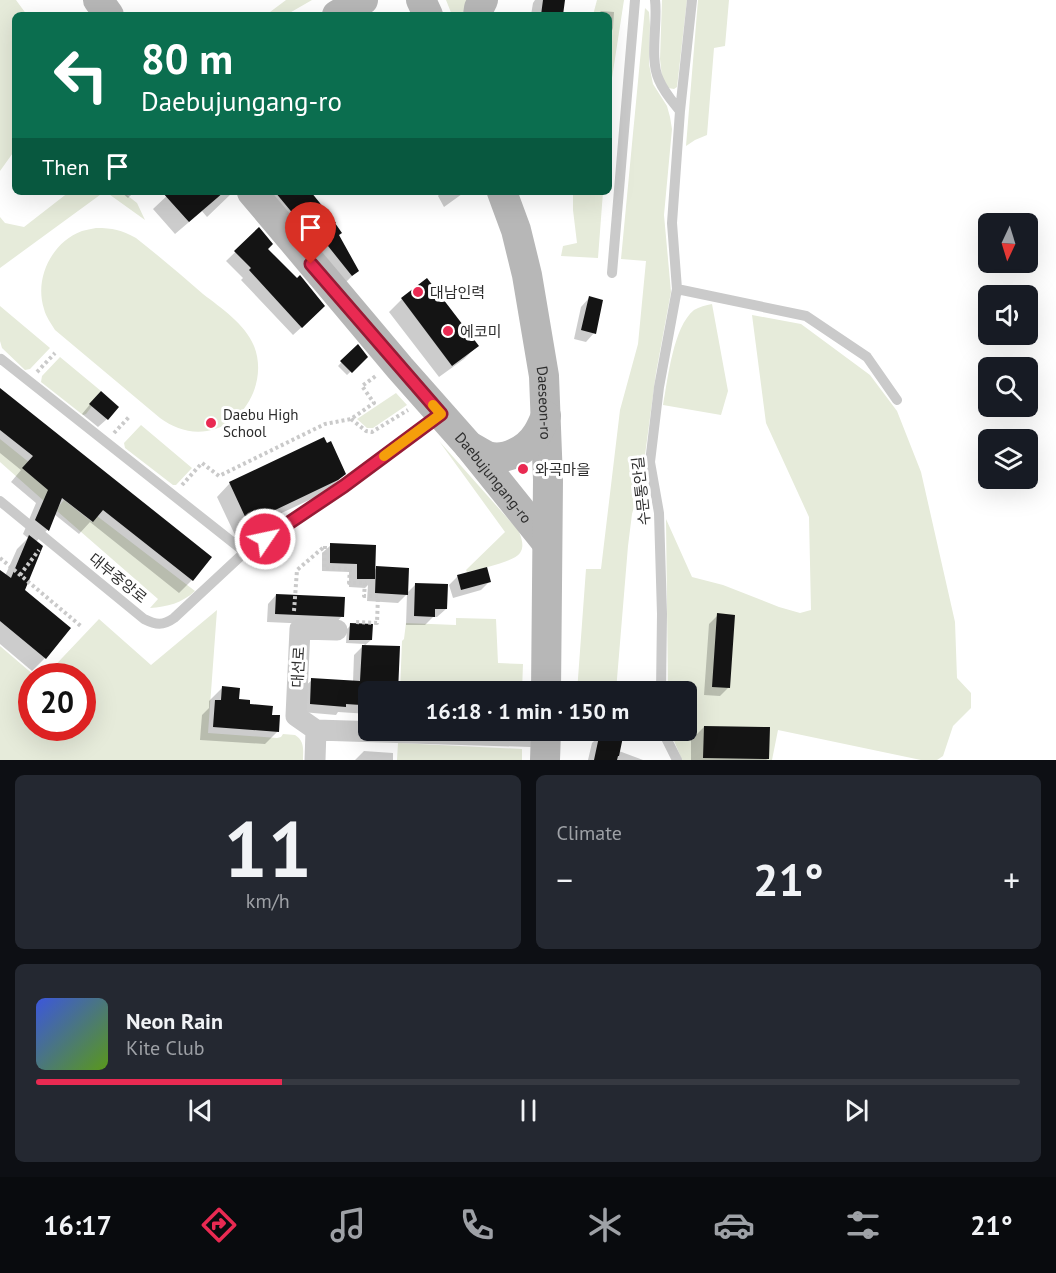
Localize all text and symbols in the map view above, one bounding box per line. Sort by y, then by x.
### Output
text: 80 m [141,31,233,86]
icon: left [42,36,120,114]
text: Daebujungang-ro [141,84,342,118]
icon: arrive [101,150,134,183]
text: Then [42,153,89,181]
pin [285,202,336,264]
icon: arrive [294,211,327,244]
north arrow [978,213,1038,273]
map controls [978,213,1038,489]
place label: 대남인력 [430,283,485,302]
marker: 대남인력 [411,285,425,299]
button: sound [978,285,1038,345]
place label: 에코미 [460,322,501,341]
marker: 에코미 [441,324,455,338]
button: search [978,357,1038,417]
street label: Daeseon-ro [533,365,556,440]
place label: Daebu High School [223,405,298,441]
marker: Daebu High School [204,416,218,430]
street label: Daebujungang-ro [451,428,536,527]
button: layers [978,429,1038,489]
street label: 수문통안길 [628,456,654,526]
place label: 와곡마을 [535,460,590,479]
marker: 와곡마을 [516,462,530,476]
position arrow [233,507,297,571]
street label: 대부중앙로 [85,549,151,607]
street label: 대선로 [287,646,309,688]
speed limit sign: 20 [18,663,96,741]
text: 16:18 · 1 min · 150 m [426,697,629,725]
text: 11 [224,798,312,899]
text: Climate [557,820,622,846]
text: 21° [753,850,824,908]
text: − [557,858,573,901]
text: + [1003,858,1020,901]
text: km/h [246,888,290,914]
text: Neon Rain [126,1007,223,1035]
text: Kite Club [126,1035,204,1061]
icon: previous [184,1094,217,1127]
icon: pause [512,1094,545,1127]
icon: next [840,1094,873,1127]
icon: directions [198,1204,240,1246]
icon: music [327,1204,369,1246]
icon: phone [456,1204,498,1246]
icon: climate [584,1204,626,1246]
icon: car [713,1204,755,1246]
icon: filters [842,1204,884,1246]
text: 16:17 [43,1208,112,1242]
text: 21° [970,1208,1013,1242]

